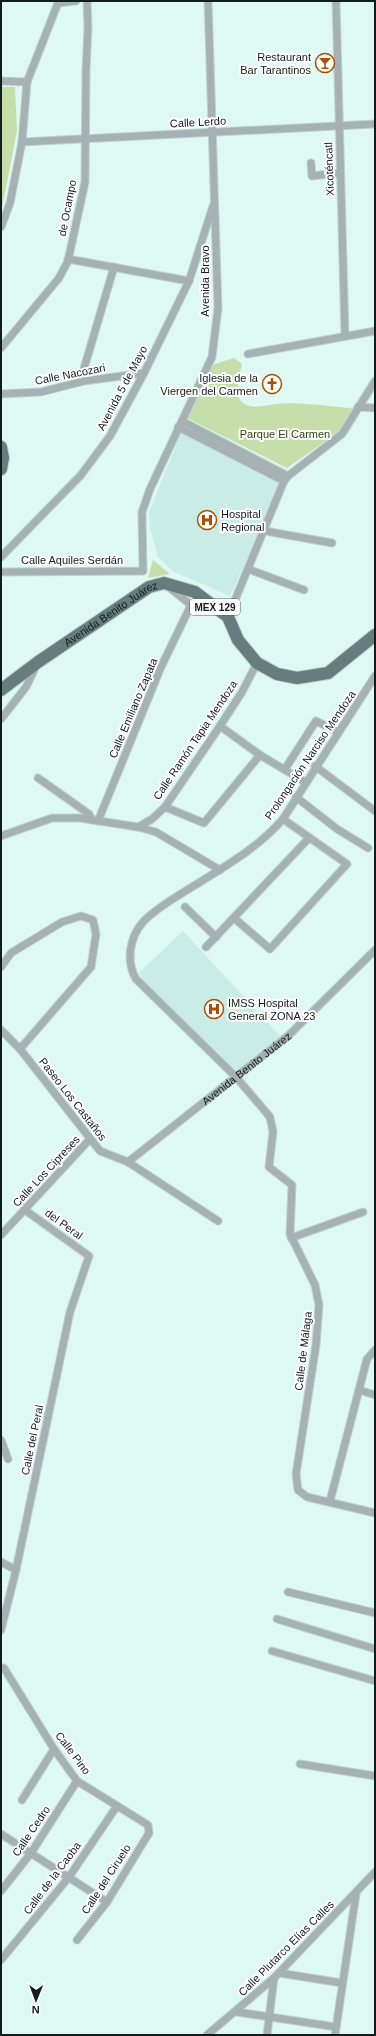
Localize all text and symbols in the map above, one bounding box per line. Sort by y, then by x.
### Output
place label: Restaurant Bar Tarantinos [240,51,311,76]
bar icon: Restaurant Bar Tarantinos [314,52,336,74]
street label: Calle Lerdo [170,115,226,129]
street label: Xicoténcatl [322,142,336,196]
street label: de Ocampo [56,179,78,237]
street label: Avenida Bravo [199,245,211,317]
street label: Avenida 5 de Mayo [95,344,149,432]
street label: Calle Nacozari [34,361,106,387]
place label: Iglesia de la Viergen del Carmen [160,372,259,397]
church icon: Iglesia de la Viergen del Carmen [261,373,283,395]
park label: Parque El Carmen [240,428,330,440]
place label: Hospital Regional [221,508,264,533]
hospital icon: Hospital Regional [196,509,218,531]
street label: Calle Aquiles Serdán [21,554,123,566]
street label: Avenida Benito Juárez [62,579,159,649]
road number: MEX 129 [190,599,240,615]
street label: Calle Emiliano Zapata [106,655,160,760]
street label: Calle Ramón Tapia Mendoza [151,677,240,802]
street label: Prolongación Narciso Mendoza [262,688,358,822]
place label: IMSS Hospital General ZONA 23 [228,997,315,1022]
hospital icon: IMSS Hospital General ZONA 23 [203,998,225,1020]
street label: Avenida Benito Juárez [200,1030,293,1107]
street label: Paseo Los Castaños [37,1055,109,1143]
street label: Calle Los Cipreses [10,1133,82,1209]
street label: del Peral [43,1206,85,1242]
street label: Calle de Málaga [292,1310,314,1391]
street label: Calle del Peral [19,1404,45,1476]
street label: Calle Pino [53,1729,93,1777]
street label: Calle Cedro [10,1804,52,1858]
street label: Calle de la Caoba [21,1839,84,1917]
street label: Calle del Ciruelo [79,1842,133,1916]
street label: Calle Plutarco Elías Calles [236,1898,336,1998]
north arrow [16,1980,56,2020]
text: N [32,2004,40,2016]

